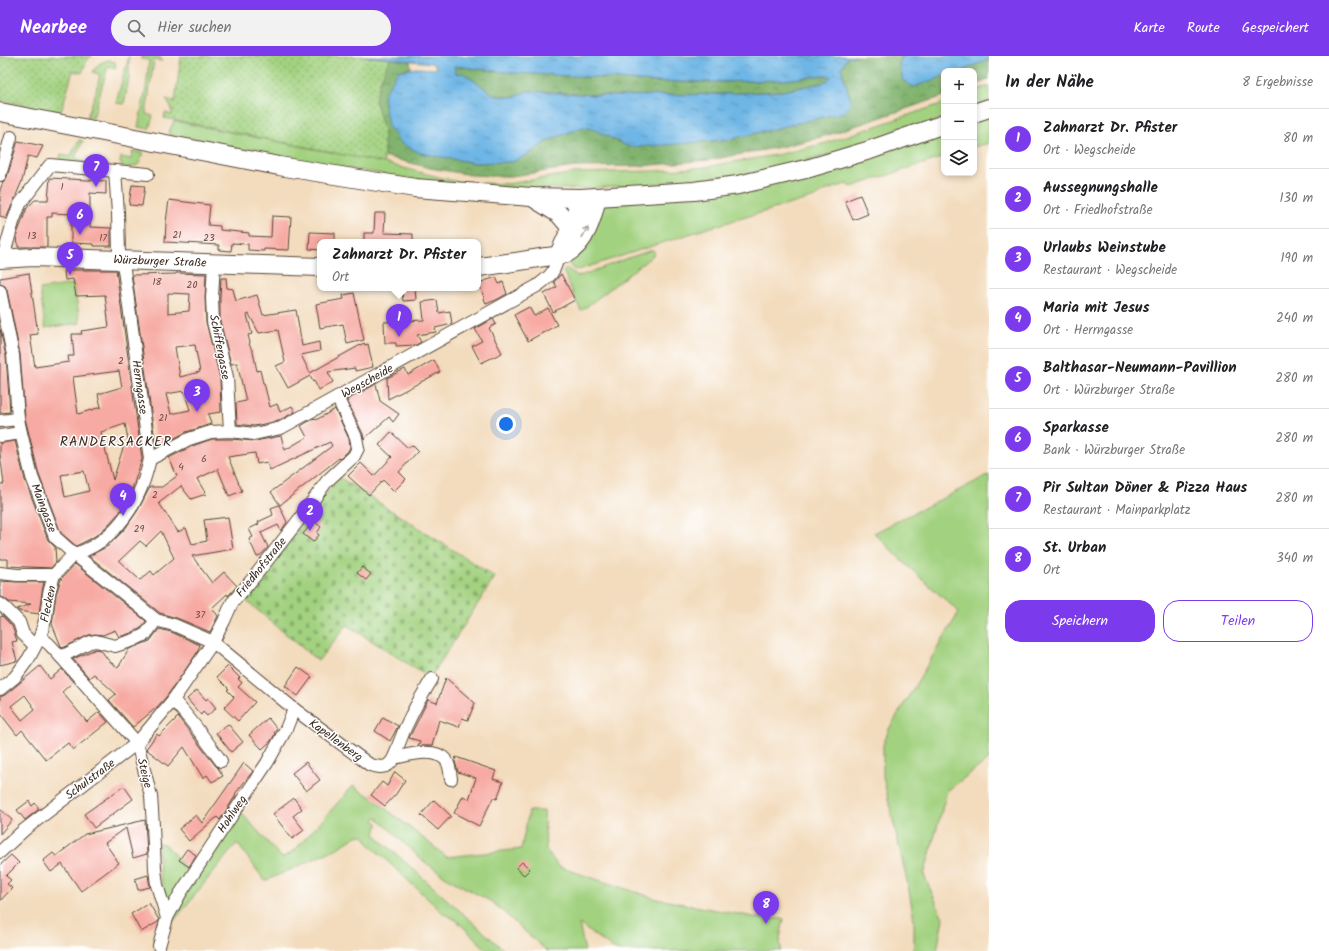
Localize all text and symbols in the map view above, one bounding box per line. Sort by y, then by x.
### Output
search box [111,10,391,46]
text: Nearbee [20,13,87,43]
text: Hier suchen [157,16,232,40]
icon: search [125,17,147,39]
text: Karte [1134,17,1165,39]
text: Route [1187,17,1220,39]
text: Gespeichert [1242,17,1309,39]
map controls [941,68,977,176]
button: + [941,68,977,104]
text: In der Nähe [1005,69,1094,96]
text: 8 Ergebnisse [1242,72,1313,93]
button: − [941,104,977,140]
text: Zahnarzt Dr. Pfister [1043,116,1177,140]
text: 1 [1016,128,1020,149]
text: 80 m [1283,128,1313,149]
button: layers [941,140,977,176]
text: Ort · Wegscheide [1043,140,1136,161]
pin: 7 [83,154,109,187]
text: Aussegnungshalle [1043,176,1158,200]
house number: 1 [60,179,64,195]
text: 2 [1014,188,1022,209]
text: 130 m [1279,188,1313,209]
text: Ort · Friedhofstraße [1043,200,1153,221]
pin: 6 [67,202,93,235]
one-way arrow [582,226,589,238]
house number: 21 [173,227,181,243]
house number: 13 [28,228,37,244]
house number: 17 [99,230,107,246]
house number: 23 [203,230,215,246]
text: Urlaubs Weinstube [1043,236,1166,260]
popup [317,239,481,291]
pin: 5 [57,242,83,275]
text: Zahnarzt Dr. Pfister [332,243,466,267]
text: 3 [1014,248,1022,269]
text: 190 m [1281,248,1313,269]
street label: Würzburger Straße [113,250,208,273]
text: Restaurant · Wegscheide [1043,260,1177,281]
text: Ort [332,267,349,288]
house number: 18 [152,274,163,290]
house number: 20 [187,277,197,293]
text: Maria mit Jesus [1043,296,1149,320]
pin: 1 [386,304,412,337]
text: 4 [1014,308,1022,329]
text: 240 m [1276,308,1313,329]
street label: Schiffergasse [204,313,235,382]
text: Ort · Herrngasse [1043,320,1133,341]
house number: 2 [118,353,124,369]
text: Balthasar-Neumann-Pavillion [1043,356,1237,380]
street label: Herrngasse [126,359,153,416]
street label: Wegscheide [338,359,397,404]
text: 5 [1015,368,1021,389]
text: 280 m [1276,368,1313,389]
pin: 3 [184,379,210,412]
text: Ort · Würzburger Straße [1043,380,1175,401]
house number: 21 [159,410,167,426]
your location [496,414,516,434]
text: Sparkasse [1043,416,1109,440]
text: 6 [1014,428,1022,449]
text: 280 m [1276,428,1313,449]
district label: RANDERSACKER [60,431,172,453]
text: Bank · Würzburger Straße [1043,440,1185,461]
house number: 6 [201,451,207,467]
house number: 4 [178,459,184,475]
text: Pir Sultan Döner & Pizza Haus [1043,476,1247,500]
street label: Maingasse [25,481,62,536]
pin: 4 [110,483,136,516]
house number: 2 [152,487,158,503]
text: 7 [1015,488,1021,509]
text: 280 m [1276,488,1313,509]
pin: 2 [297,498,323,531]
text: Restaurant · Mainparkplatz [1043,500,1191,521]
house number: 29 [134,521,144,537]
street label: Friedhofstraße [231,533,292,602]
text: St. Urban [1043,536,1106,560]
text: 8 [1014,548,1022,569]
text: 340 m [1276,548,1313,569]
text: Ort [1043,560,1060,581]
street label: Flecken [35,584,62,624]
button: Speichern [1005,600,1155,642]
button: Teilen [1163,600,1313,642]
house number: 37 [195,607,206,623]
street label: Kapellenberg [305,714,367,767]
street label: Schulstraße [61,754,120,805]
street label: Steige [132,756,158,791]
street label: Hohlweg [213,791,252,837]
pin: 8 [753,891,779,924]

